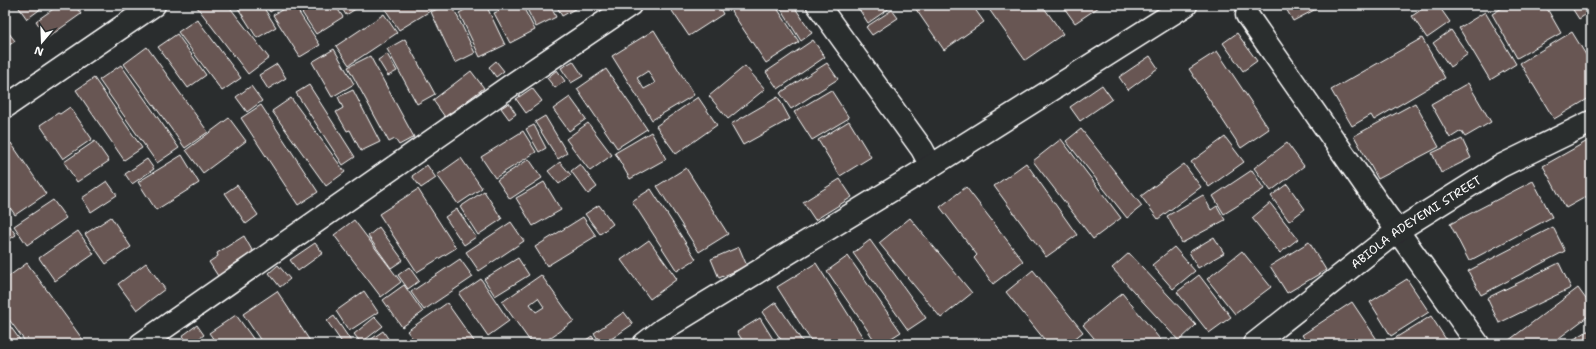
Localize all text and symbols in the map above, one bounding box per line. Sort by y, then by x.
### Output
north arrow [22,22,62,62]
text: N [32,42,45,59]
street label: ABIOLA ADEYEMI STREET [1348,172,1485,272]

